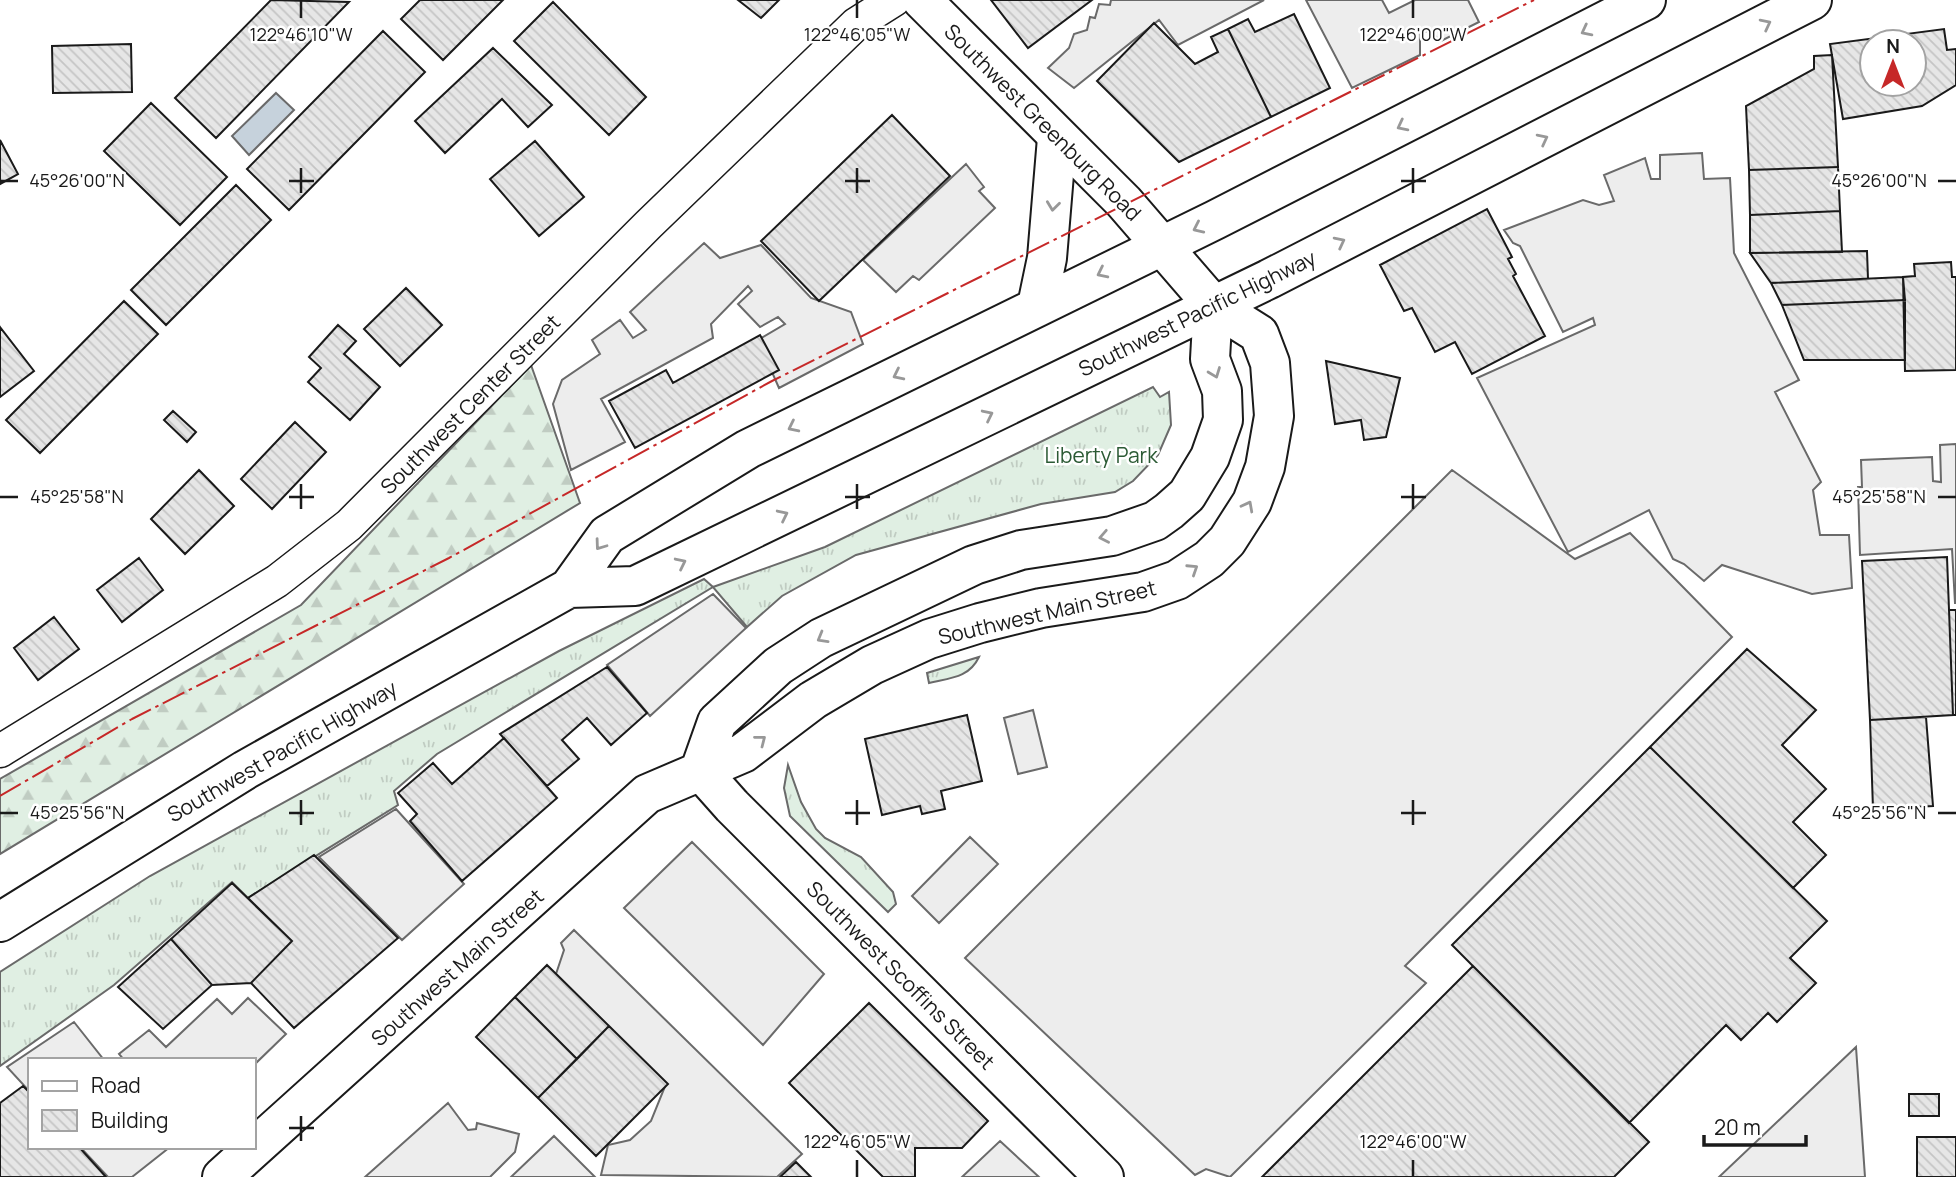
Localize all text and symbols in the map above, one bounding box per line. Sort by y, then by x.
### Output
street label: Southwest Greenburg Road [938,17,1148,227]
one-way arrow [1759,19,1771,32]
text: 122°46'10"W [249,22,353,46]
text: 122°46'05"W [804,22,910,46]
text: 122°46'00"W [1359,22,1467,46]
one-way arrow [1581,23,1593,37]
north arrow [1858,28,1928,98]
text: N [1886,33,1900,59]
one-way arrow [1396,117,1409,131]
one-way arrow [1535,133,1548,147]
text: 45°26'00"N [29,168,125,192]
text: 45°26'00"N [1831,168,1927,192]
one-way arrow [1046,200,1061,212]
one-way arrow [1193,220,1205,234]
one-way arrow [1333,237,1345,251]
street label: Southwest Pacific Highway [1074,243,1320,383]
one-way arrow [1097,265,1109,279]
street label: Southwest Center Street [374,308,566,500]
one-way arrow [893,366,905,380]
one-way arrow [1207,366,1221,378]
one-way arrow [981,410,993,424]
one-way arrow [788,418,800,432]
park label: Liberty Park [1044,441,1158,469]
text: 45°25'58"N [30,484,124,508]
text: 45°25'58"N [1832,484,1926,508]
one-way arrow [1240,500,1253,513]
one-way arrow [776,509,788,523]
one-way arrow [1098,529,1110,544]
one-way arrow [596,537,608,550]
one-way arrow [674,558,686,572]
one-way arrow [1186,565,1199,578]
street label: Southwest Main Street [935,573,1159,651]
one-way arrow [817,630,829,643]
street label: Southwest Pacific Highway [162,674,402,828]
one-way arrow [753,736,765,749]
text: 45°25'56"N [30,800,124,824]
text: 45°25'56"N [1832,800,1926,824]
street label: Southwest Scoffins Street [801,875,1001,1075]
street label: Southwest Main Street [365,882,549,1052]
legend [28,1058,256,1149]
text: Road [91,1071,141,1099]
scale bar [1704,1104,1806,1148]
text: Building [91,1106,168,1134]
text: 20 m [1714,1113,1761,1141]
text: 122°46'05"W [804,1129,910,1153]
text: 122°46'00"W [1359,1129,1467,1153]

